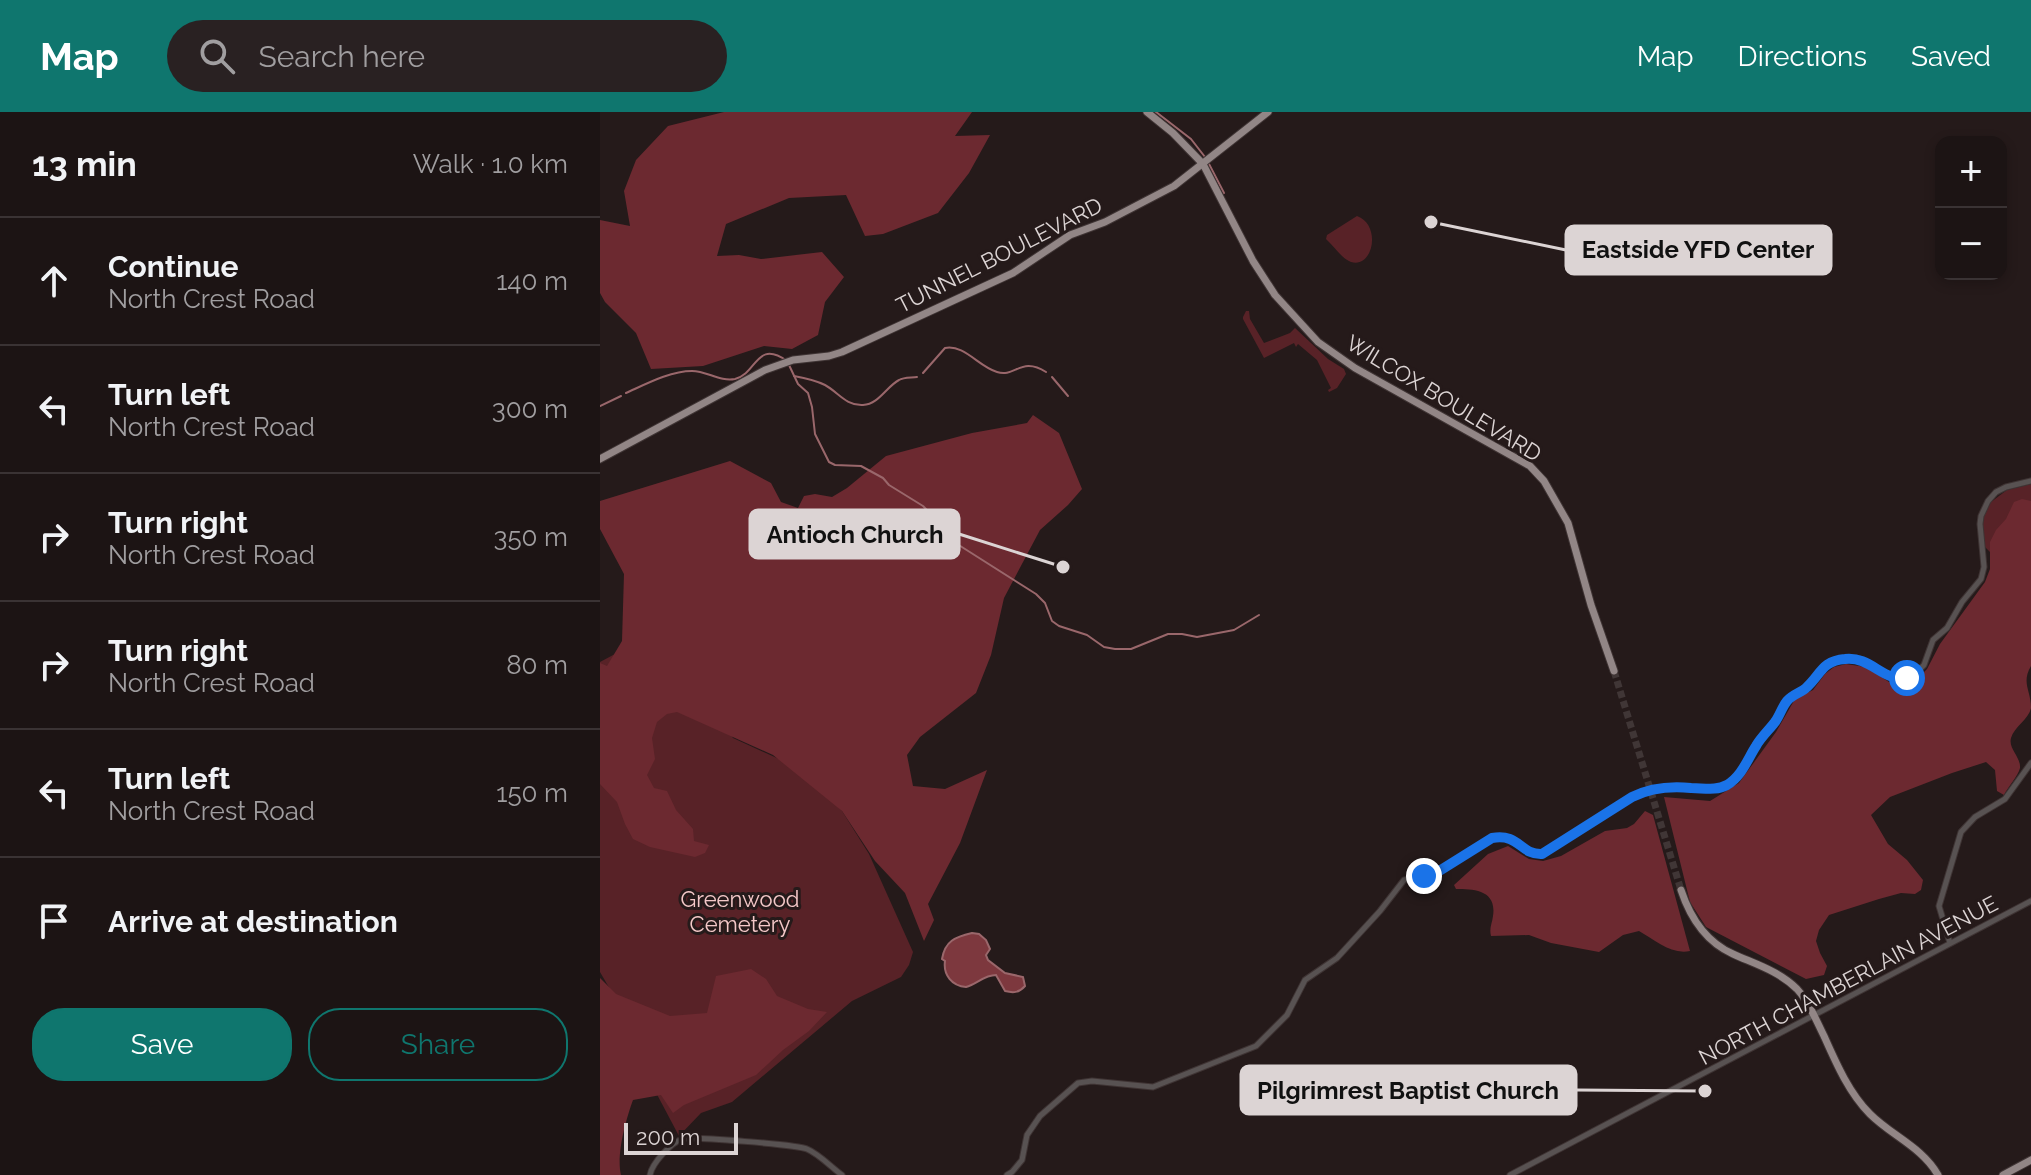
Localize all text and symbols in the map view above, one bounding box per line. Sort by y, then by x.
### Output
search box [167,20,727,92]
text: Map [40,34,119,79]
icon: search [195,34,239,78]
text: Search here [259,39,425,74]
text: Map [1637,40,1694,73]
text: Directions [1738,40,1867,73]
text: Saved [1911,40,1991,73]
map controls [1935,136,2007,280]
button: + [1935,136,2007,208]
text: 13 min [32,144,137,184]
text: Walk · 1.0 km [413,149,568,179]
street label: TUNNEL BOULEVARD [892,192,1106,318]
button: − [1935,208,2007,280]
callout: Eastside YFD Center [1566,226,1831,274]
text: Eastside YFD Center [1582,235,1814,264]
text: Continue [108,249,239,284]
icon: ahead [32,259,76,303]
text: 140 m [496,266,568,296]
text: North Crest Road [108,284,315,314]
street label: WILCOX BOULEVARD [1342,329,1546,467]
text: Turn left [108,377,230,412]
icon: left [32,387,76,431]
text: 300 m [492,394,568,424]
text: North Crest Road [108,412,315,442]
text: Turn right [108,505,248,540]
callout: Antioch Church [750,510,959,558]
icon: right [32,515,76,559]
text: Antioch Church [766,520,944,549]
text: 350 m [494,522,568,552]
text: North Crest Road [108,540,315,570]
text: Turn right [108,633,248,668]
icon: right [32,643,76,687]
text: 80 m [506,650,568,680]
route start [1889,660,1925,696]
text: North Crest Road [108,668,315,698]
text: Turn left [108,761,230,796]
icon: left [32,771,76,815]
text: 150 m [496,778,568,808]
text: North Crest Road [108,796,315,826]
route end [1406,858,1442,894]
park label: Greenwood Cemetery [681,886,799,937]
street label: NORTH CHAMBERLAIN AVENUE [1694,890,2002,1070]
icon: arrive [32,899,76,943]
text: Arrive at destination [108,904,398,939]
button: Save [32,1008,292,1081]
button: Share [308,1008,568,1081]
callout: Pilgrimrest Baptist Church [1241,1066,1576,1114]
text: Pilgrimrest Baptist Church [1257,1076,1559,1105]
scale bar [624,1119,738,1155]
text: 200 m [636,1124,700,1150]

